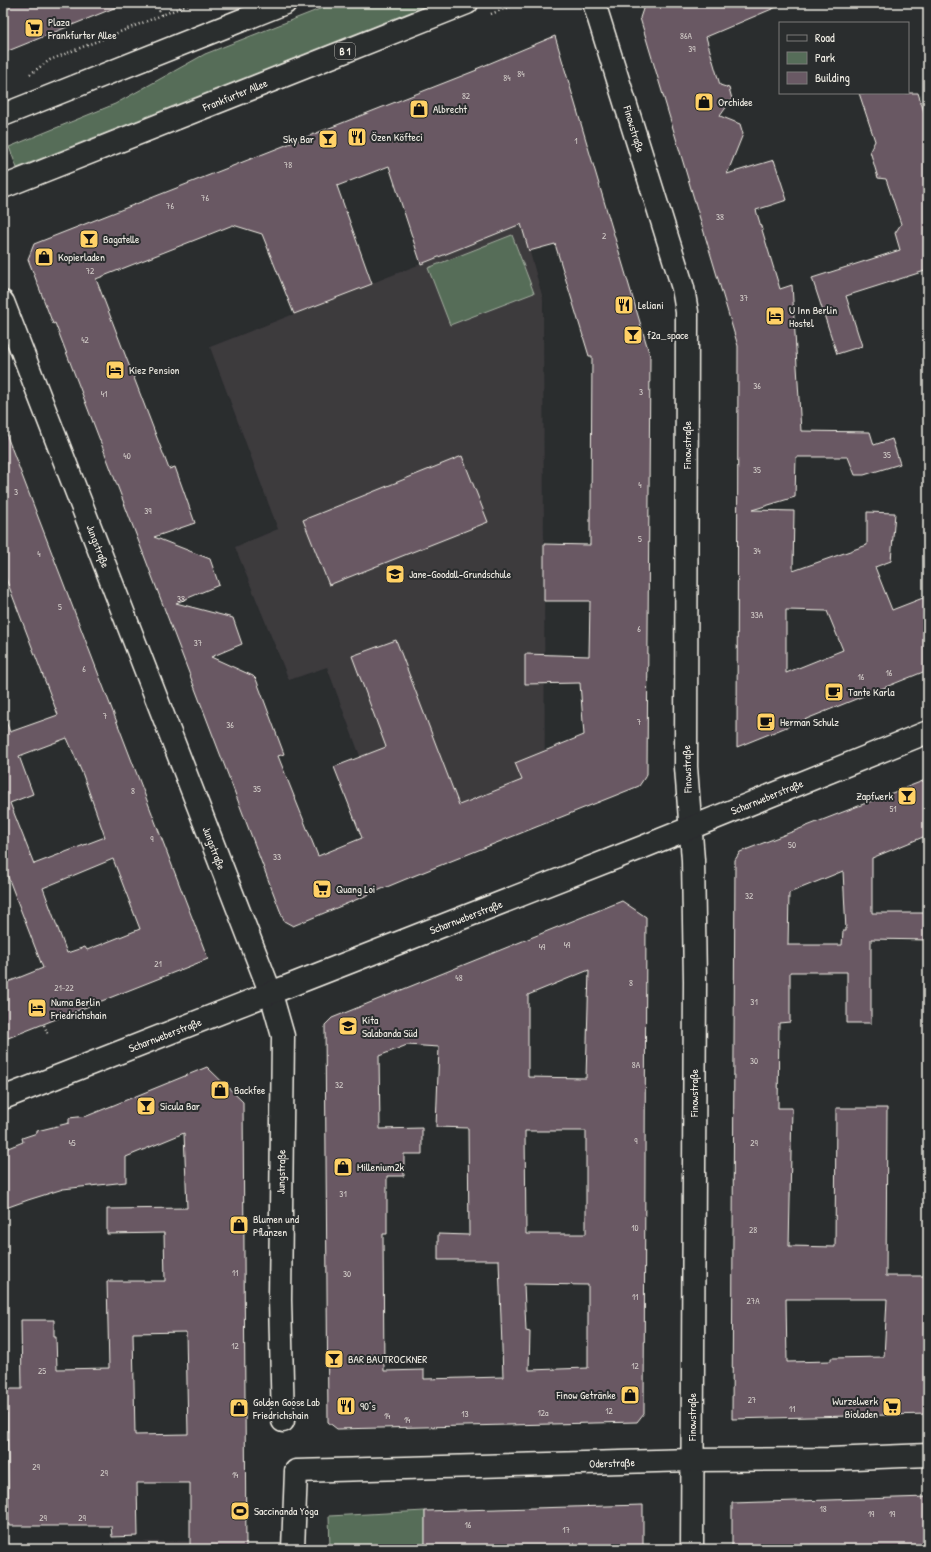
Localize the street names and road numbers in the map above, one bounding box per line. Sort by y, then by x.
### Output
road number: B 1 [335,43,355,59]
street label: Frankfurter Allee [200,75,270,115]
street label: Finowstraße [620,103,648,155]
street label: Finowstraße [680,420,694,470]
street label: Jungstraße [83,522,113,570]
street label: Finowstraße [679,744,695,794]
street label: Scharnweberstraße [729,776,806,818]
street label: Jungstraße [199,824,229,872]
street label: Scharnweberstraße [428,896,505,937]
street label: Scharnweberstraße [127,1014,204,1055]
street label: Finowstraße [687,1068,701,1118]
street label: Jungstraße [274,1149,288,1195]
street label: Finowstraße [685,1392,699,1442]
street label: Oderstraße [589,1455,636,1471]

